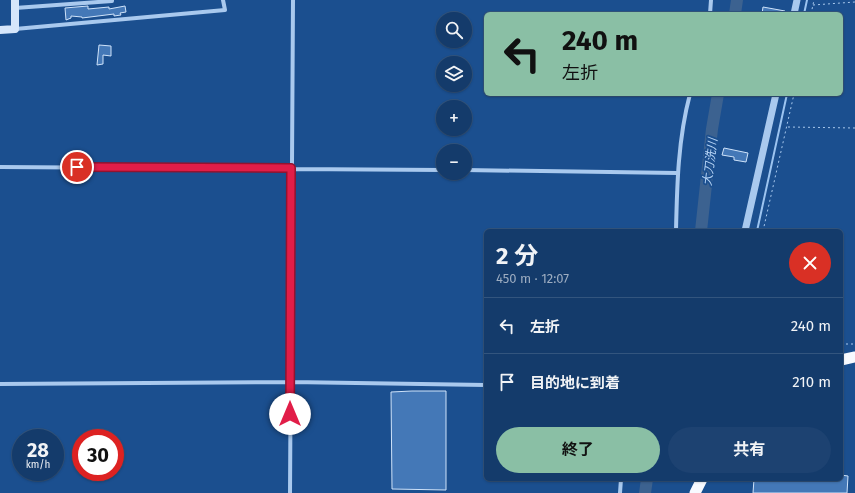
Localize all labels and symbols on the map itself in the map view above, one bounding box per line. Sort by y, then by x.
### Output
water label: 大刀洗川 [700,135,720,187]
pin [60,150,94,184]
position arrow [269,393,311,435]
speed limit sign: 30 [72,429,124,481]

